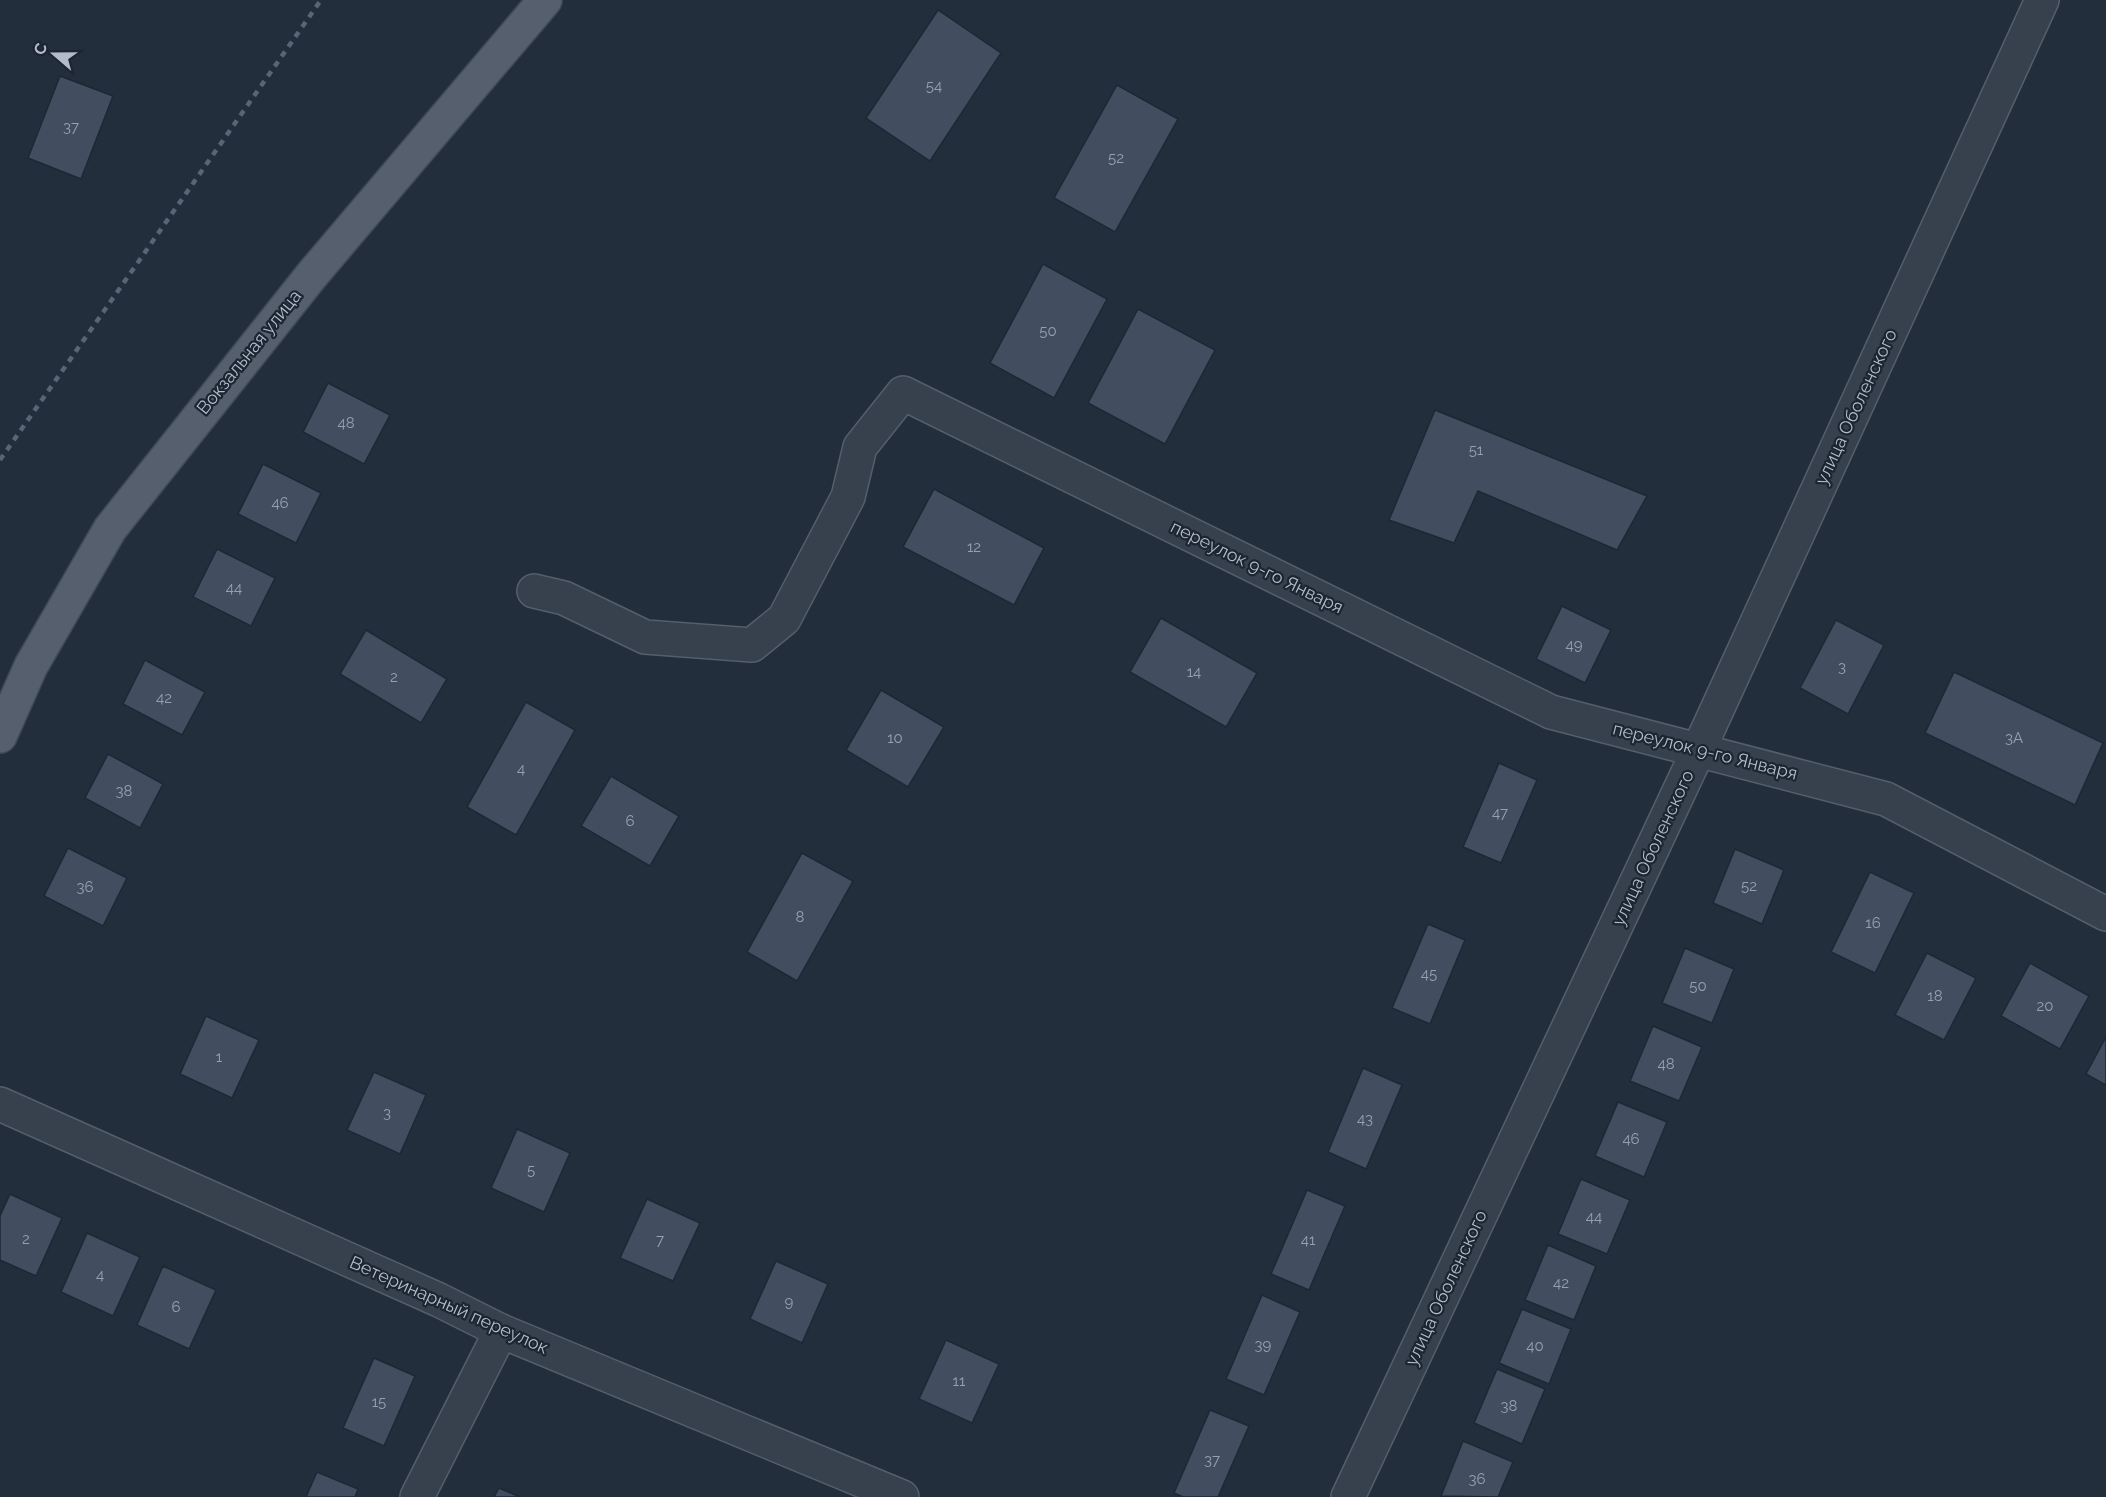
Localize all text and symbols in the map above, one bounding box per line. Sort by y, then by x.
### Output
north arrow [24,24,84,84]
text: С [30,41,51,57]
house number: 54 [926,77,942,95]
house number: 37 [63,118,79,136]
house number: 52 [1108,149,1124,167]
street label: Вокзальная улица [192,285,305,418]
house number: 50 [1039,322,1057,340]
street label: улица Оболенского [1810,325,1901,488]
house number: 48 [337,414,355,432]
house number: 51 [1469,441,1484,459]
house number: 46 [271,494,289,512]
street label: переулок 9-го Января [1167,516,1347,618]
house number: 12 [967,538,981,556]
house number: 44 [226,579,242,597]
house number: 49 [1566,636,1583,654]
house number: 3 [1838,658,1846,676]
house number: 14 [1187,663,1201,681]
house number: 2 [390,668,398,686]
house number: 42 [156,689,172,707]
street label: переулок 9-го Января [1611,717,1800,784]
house number: 10 [887,729,903,747]
house number: 3А [2005,729,2023,747]
house number: 4 [517,760,525,778]
street label: улица Оболенского [1607,766,1698,929]
house number: 38 [116,782,133,800]
house number: 47 [1492,804,1508,822]
house number: 6 [625,812,635,830]
house number: 52 [1741,877,1757,895]
house number: 36 [76,878,94,896]
house number: 8 [796,908,805,926]
house number: 16 [1865,914,1881,932]
house number: 45 [1421,965,1437,983]
house number: 50 [1689,977,1707,995]
house number: 18 [1927,987,1943,1005]
house number: 20 [2037,997,2054,1015]
house number: 1 [216,1048,223,1066]
house number: 48 [1657,1055,1675,1073]
house number: 3 [383,1104,391,1122]
house number: 43 [1357,1110,1373,1128]
house number: 46 [1622,1130,1640,1148]
house number: 5 [527,1161,535,1179]
street label: улица Оболенского [1400,1206,1491,1369]
house number: 44 [1586,1208,1602,1226]
house number: 2 [22,1230,30,1248]
house number: 7 [656,1231,664,1249]
house number: 41 [1301,1231,1316,1249]
street label: Ветеринарный переулок [347,1251,552,1358]
house number: 4 [96,1266,104,1284]
house number: 42 [1553,1274,1569,1292]
house number: 9 [785,1293,794,1311]
house number: 6 [171,1298,181,1316]
house number: 39 [1255,1336,1272,1354]
house number: 40 [1526,1337,1544,1355]
house number: 11 [953,1372,966,1390]
house number: 15 [372,1393,386,1411]
house number: 38 [1501,1397,1518,1415]
house number: 37 [1204,1451,1220,1469]
house number: 36 [1468,1470,1486,1488]

